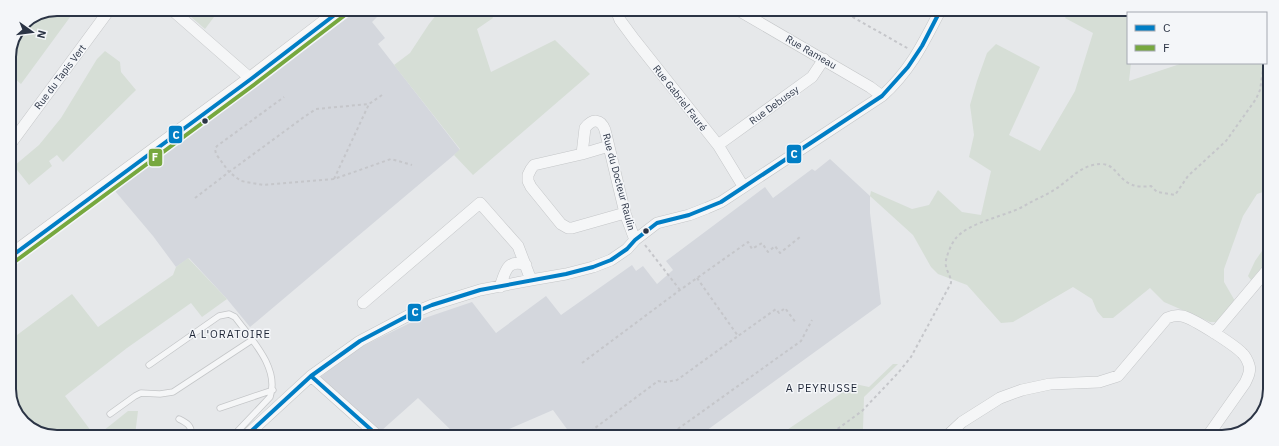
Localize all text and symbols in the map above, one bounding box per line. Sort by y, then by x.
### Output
north arrow [12,12,52,52]
legend [1127,12,1267,64]
text: C [1163,20,1171,35]
text: N [34,29,49,40]
street label: Rue Rameau [783,32,839,72]
text: F [1163,40,1170,55]
street label: Rue du Tapis Vert [31,41,89,112]
street label: Rue Gabriel Fauré [650,62,710,134]
street label: Rue Debussy [747,83,801,127]
unlabelled marker [200,116,210,126]
line badge: C [168,125,183,144]
text: C [172,128,180,142]
street label: Rue du Docteur Raulin [600,132,638,232]
line badge: C [786,144,802,164]
text: C [790,147,798,161]
line badge: F [148,148,163,167]
text: F [152,150,158,164]
unlabelled marker [641,226,651,236]
line badge: C [407,303,422,322]
text: C [411,305,419,319]
district label: A L'ORATOIRE [189,327,271,341]
district label: A PEYRUSSE [786,381,858,395]

